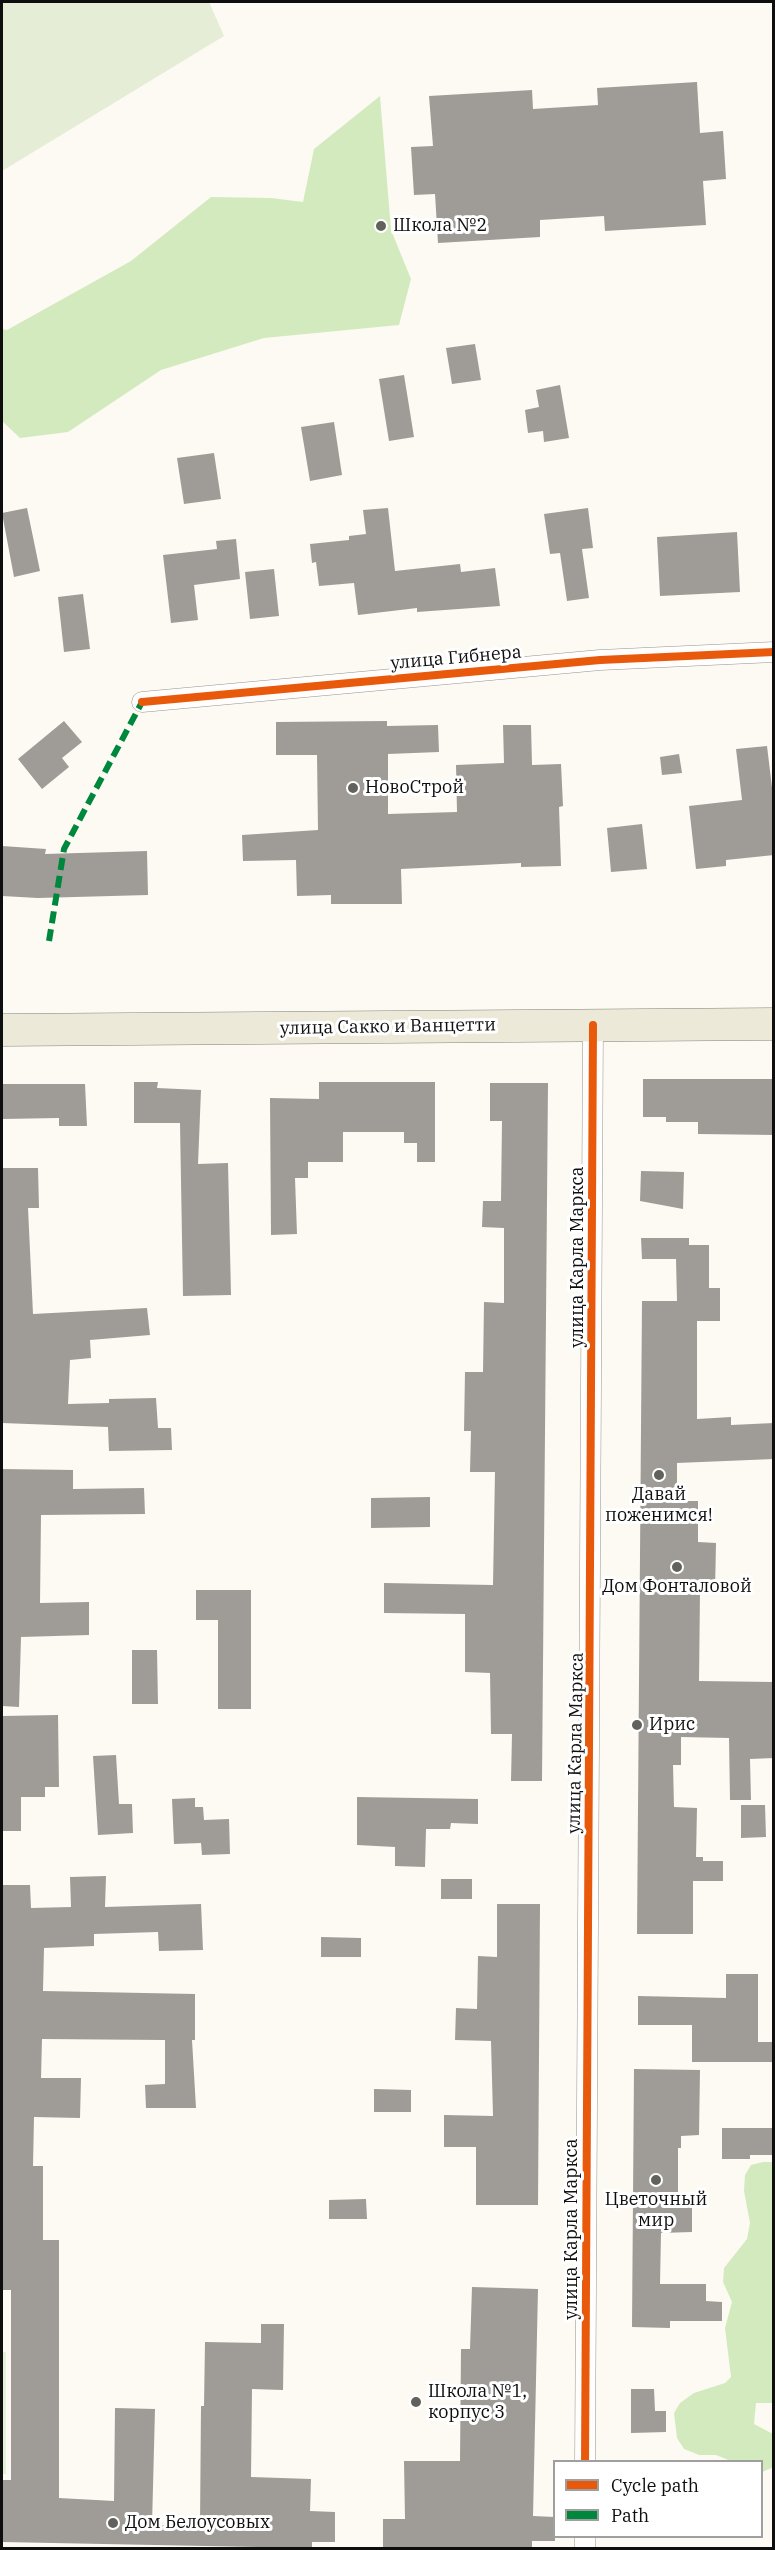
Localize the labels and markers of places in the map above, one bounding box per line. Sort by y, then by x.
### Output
place label: Школа №2 [393,215,487,237]
marker: Школа №2 [374,219,388,233]
place label: НовоСтрой [365,777,464,799]
marker: НовоСтрой [346,781,360,795]
marker: Давай поженимся! [652,1468,666,1482]
place label: Давай поженимся! [605,1484,713,1526]
marker: Дом Фонталовой [670,1560,684,1574]
place label: Дом Фонталовой [602,1576,752,1598]
place label: Ирис [649,1714,695,1736]
marker: Ирис [630,1718,644,1732]
marker: Цветочный мир [649,2173,663,2187]
place label: Цветочный мир [605,2189,707,2232]
place label: Школа №1, корпус 3 [428,2381,527,2424]
marker: Школа №1, корпус 3 [409,2395,423,2409]
place label: Дом Белоусовых [125,2512,270,2534]
marker: Дом Белоусовых [106,2516,120,2530]

